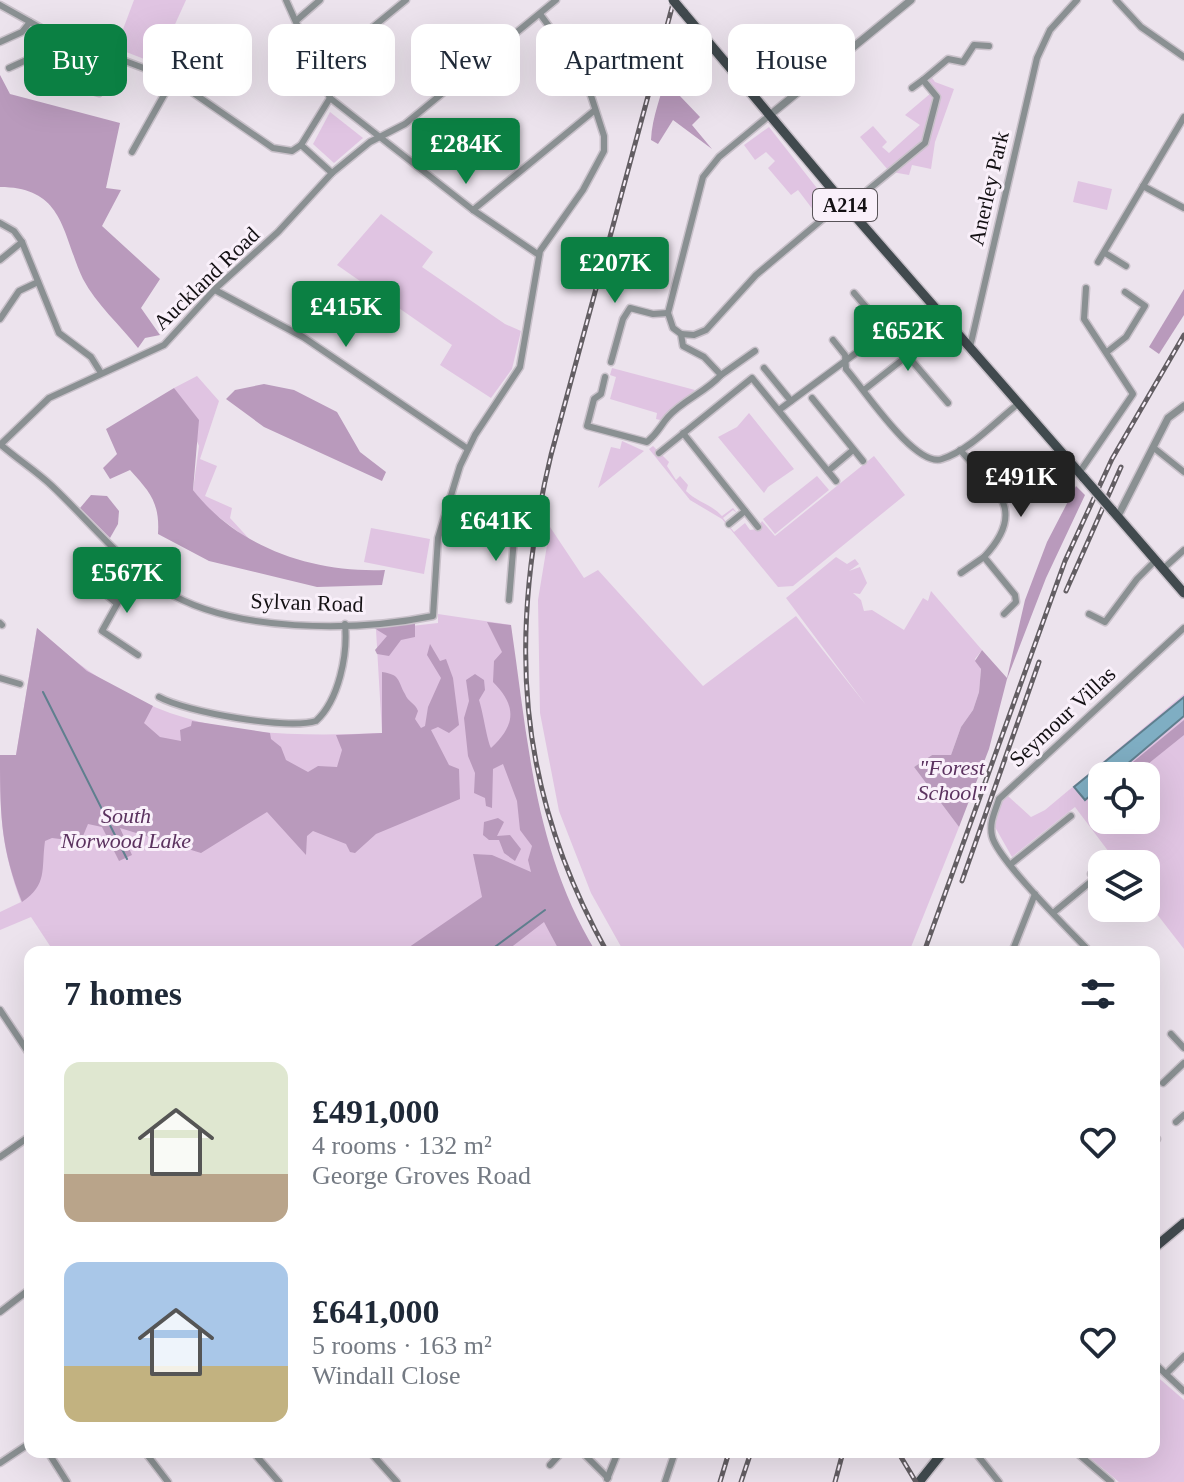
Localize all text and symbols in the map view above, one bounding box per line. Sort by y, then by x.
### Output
chip: Buy [24,24,127,96]
chip: Rent [143,24,252,96]
chip: Filters [268,24,395,96]
chip: New [411,24,520,96]
chip: Apartment [536,24,712,96]
chip: House [728,24,855,96]
pin: £284K [410,118,522,186]
street label: Anerley Park [963,128,1014,248]
text: £284K [430,129,502,158]
road number: A214 [813,189,877,221]
street label: Auckland Road [148,222,264,335]
pin: £207K [559,237,671,305]
text: £207K [579,248,651,277]
pin: £415K [290,281,402,349]
text: £415K [310,292,382,321]
pin: £652K [852,305,964,373]
text: £652K [872,316,944,345]
pin: £491K [965,451,1077,519]
text: £491K [985,462,1057,491]
pin: £641K [440,495,552,563]
text: £641K [460,506,532,535]
pin: £567K [71,547,183,615]
text: £567K [91,558,163,587]
street label: Sylvan Road [250,588,364,617]
street label: Seymour Villas [1004,661,1121,772]
park label: "Forest School" [917,755,987,805]
map controls [1088,762,1160,922]
button: locate [1088,762,1160,834]
park label: South Norwood Lake [60,803,191,853]
button: layers [1088,850,1160,922]
icon: filters [1076,972,1120,1016]
text: 7 homes [64,975,182,1012]
text: £491,000 [312,1093,440,1130]
icon: home [128,1094,224,1190]
icon: heart [1076,1120,1120,1164]
text: 4 rooms · 132 m² [312,1131,492,1160]
text: George Groves Road [312,1161,531,1190]
text: £641,000 [312,1293,440,1330]
icon: home [128,1294,224,1390]
icon: heart [1076,1320,1120,1364]
text: 5 rooms · 163 m² [312,1331,492,1360]
text: Windall Close [312,1361,460,1390]

